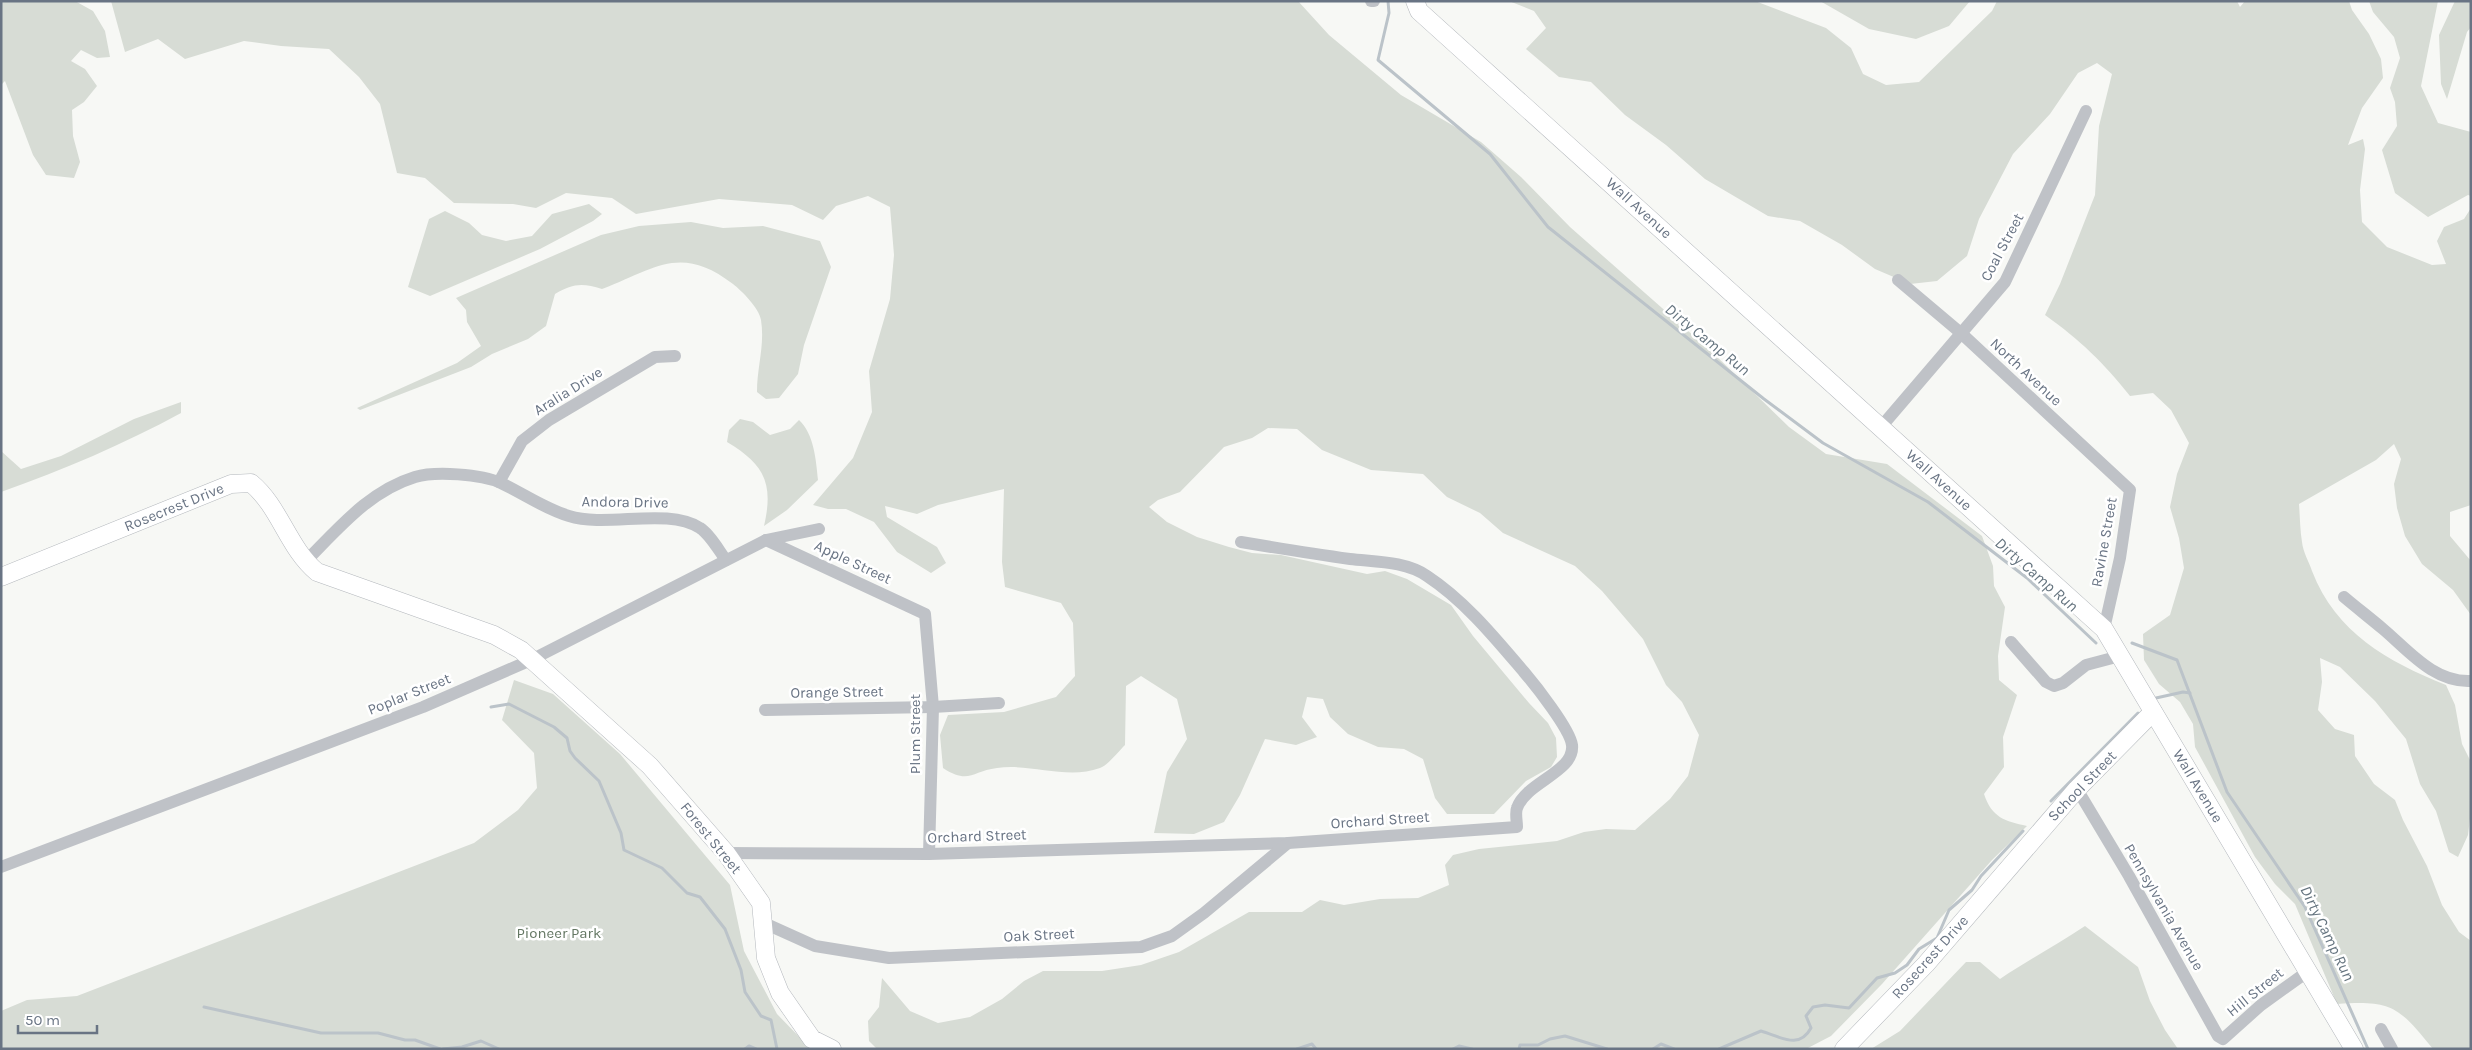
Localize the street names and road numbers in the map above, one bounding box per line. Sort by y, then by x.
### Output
street label: Wall Avenue [1602,174,1676,242]
street label: Coal Street [1977,210,2028,284]
street label: North Avenue [1986,334,2066,410]
street label: Aralia Drive [530,363,606,419]
street label: Wall Avenue [1902,446,1976,514]
street label: Rosecrest Drive [122,479,226,535]
street label: Andora Drive [581,492,669,512]
street label: Ravine Street [2087,495,2121,588]
street label: Apple Street [812,536,895,588]
street label: Poplar Street [365,669,453,719]
street label: Orange Street [790,682,884,702]
street label: Plum Street [906,693,924,774]
street label: Wall Avenue [2169,746,2227,826]
street label: School Street [2044,747,2120,825]
street label: Forest Street [677,799,746,878]
street label: Orchard Street [1330,808,1430,832]
street label: Orchard Street [927,825,1027,847]
street label: Pennsylvania Avenue [2120,840,2208,974]
street label: Rosecrest Drive [1888,912,1972,1002]
street label: Oak Street [1003,924,1075,946]
street label: Hill Street [2223,963,2287,1020]

